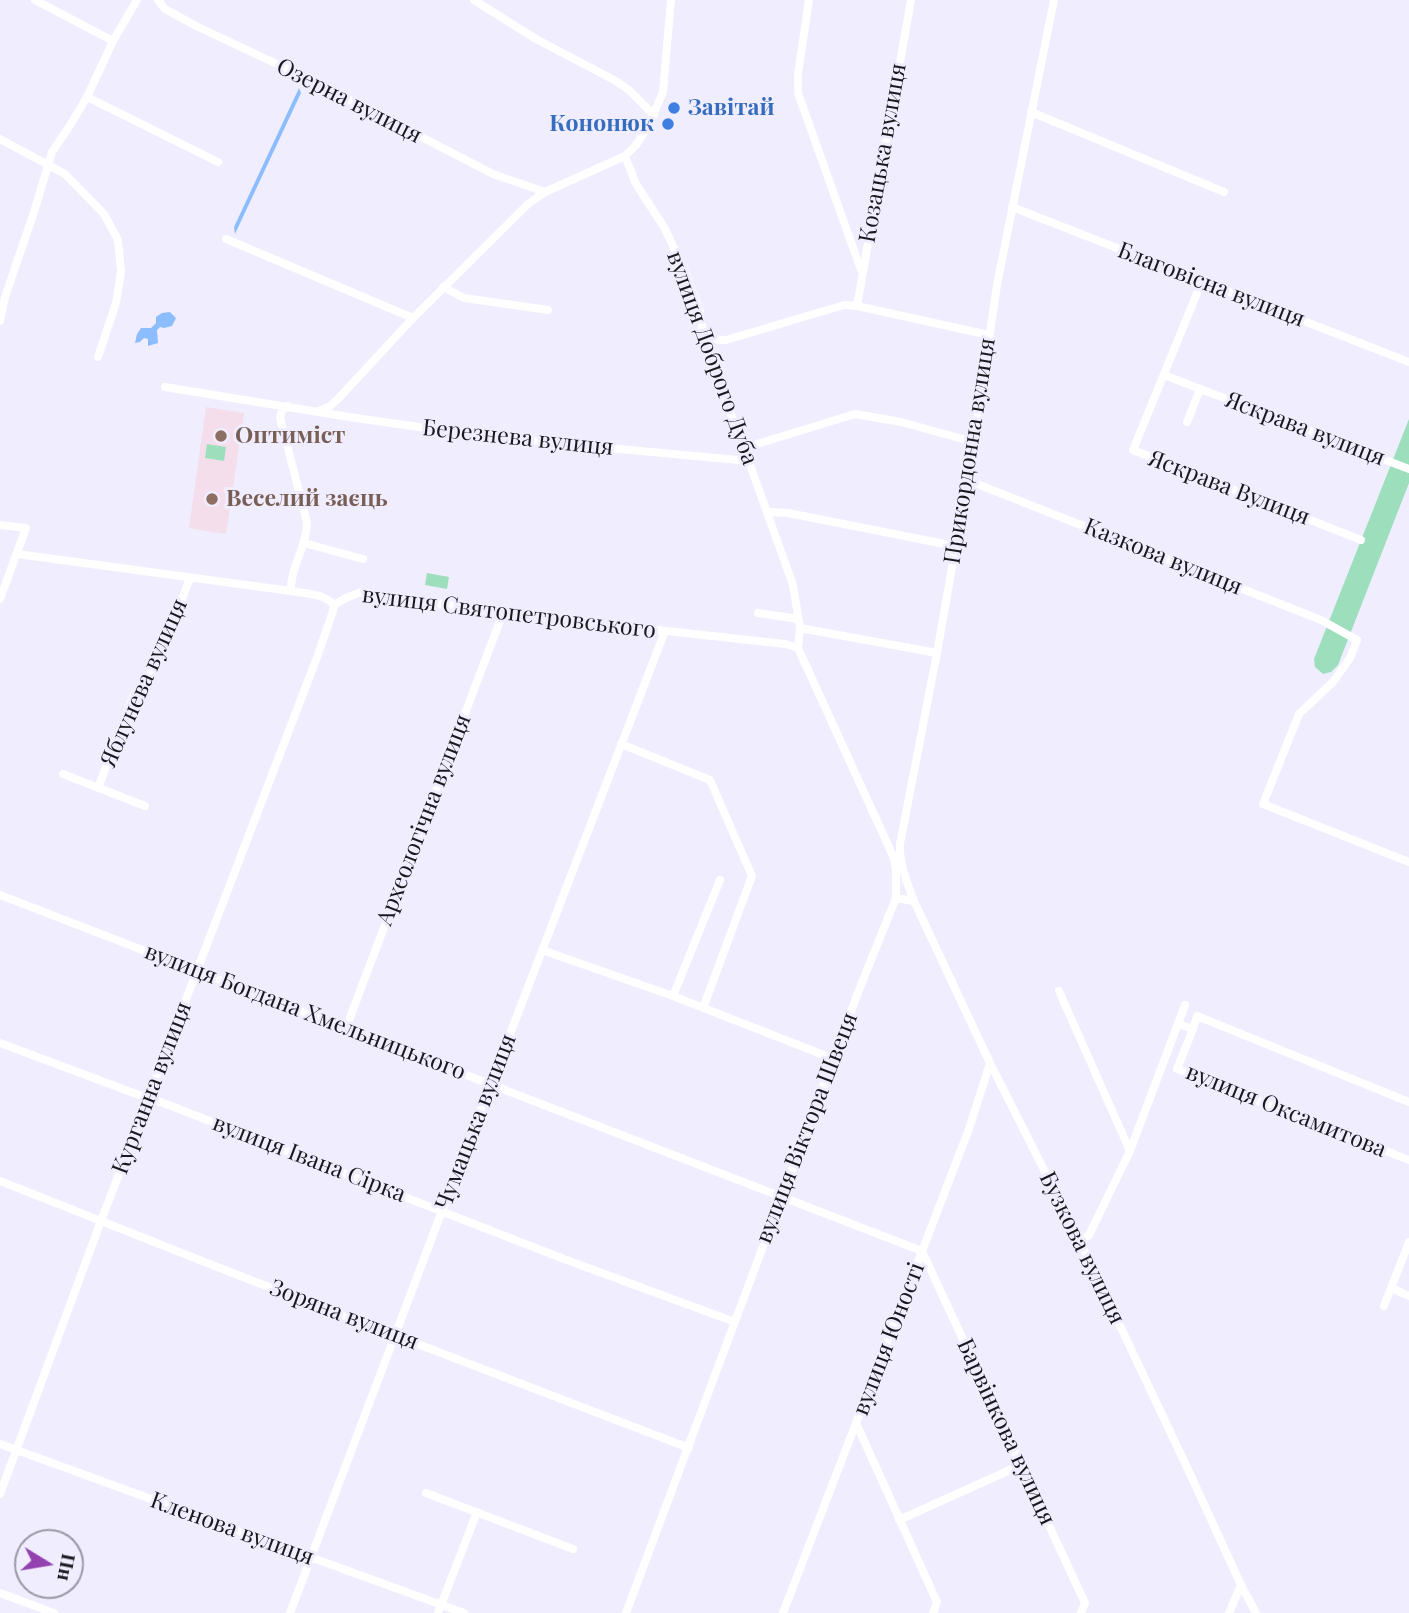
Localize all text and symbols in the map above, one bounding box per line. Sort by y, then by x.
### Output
street label: Озерна вулиця [272,53,426,149]
street label: Козацька вулиця [854,61,912,245]
place label: Завітай [688,94,775,122]
marker: Завітай [666,100,682,116]
place label: Кононюк [549,110,654,138]
marker: Кононюк [660,116,676,132]
street label: Благовісна вулиця [1114,237,1308,333]
street label: вулиця Доброго Дуба [660,247,764,469]
street label: Прикордонна вулиця [939,336,1001,566]
street label: Яскрава вулиця [1221,386,1389,472]
street label: Березнева вулиця [421,414,615,462]
place label: Оптиміст [235,422,346,450]
marker: Оптиміст [213,428,229,444]
street label: Яскрава Вулиця [1144,445,1314,531]
place label: Веселий заєць [226,485,388,513]
marker: Веселий заєць [204,491,220,507]
street label: Казкова вулиця [1080,513,1246,601]
street label: вулиця Святопетровського [360,581,658,645]
street label: Яблунева вулиця [95,595,193,771]
street label: Археологічна вулиця [371,711,477,929]
street label: вулиця Богдана Хмельницького [141,938,469,1086]
street label: Курганна вулиця [106,998,198,1178]
street label: вулиця Віктора Швеця [750,1009,864,1247]
street label: Чумацька вулиця [430,1030,522,1214]
street label: вулиця Оксамитова [1182,1058,1390,1164]
street label: вулиця Івана Сірка [209,1109,409,1209]
street label: Бузкова вулиця [1033,1167,1131,1329]
street label: вулиця Юності [847,1259,931,1419]
street label: Зоряна вулиця [266,1274,422,1356]
street label: Барвінкова вулиця [951,1334,1061,1530]
street label: Кленова вулиця [147,1487,317,1571]
north arrow [14,1529,84,1599]
text: Пн [52,1552,83,1584]

